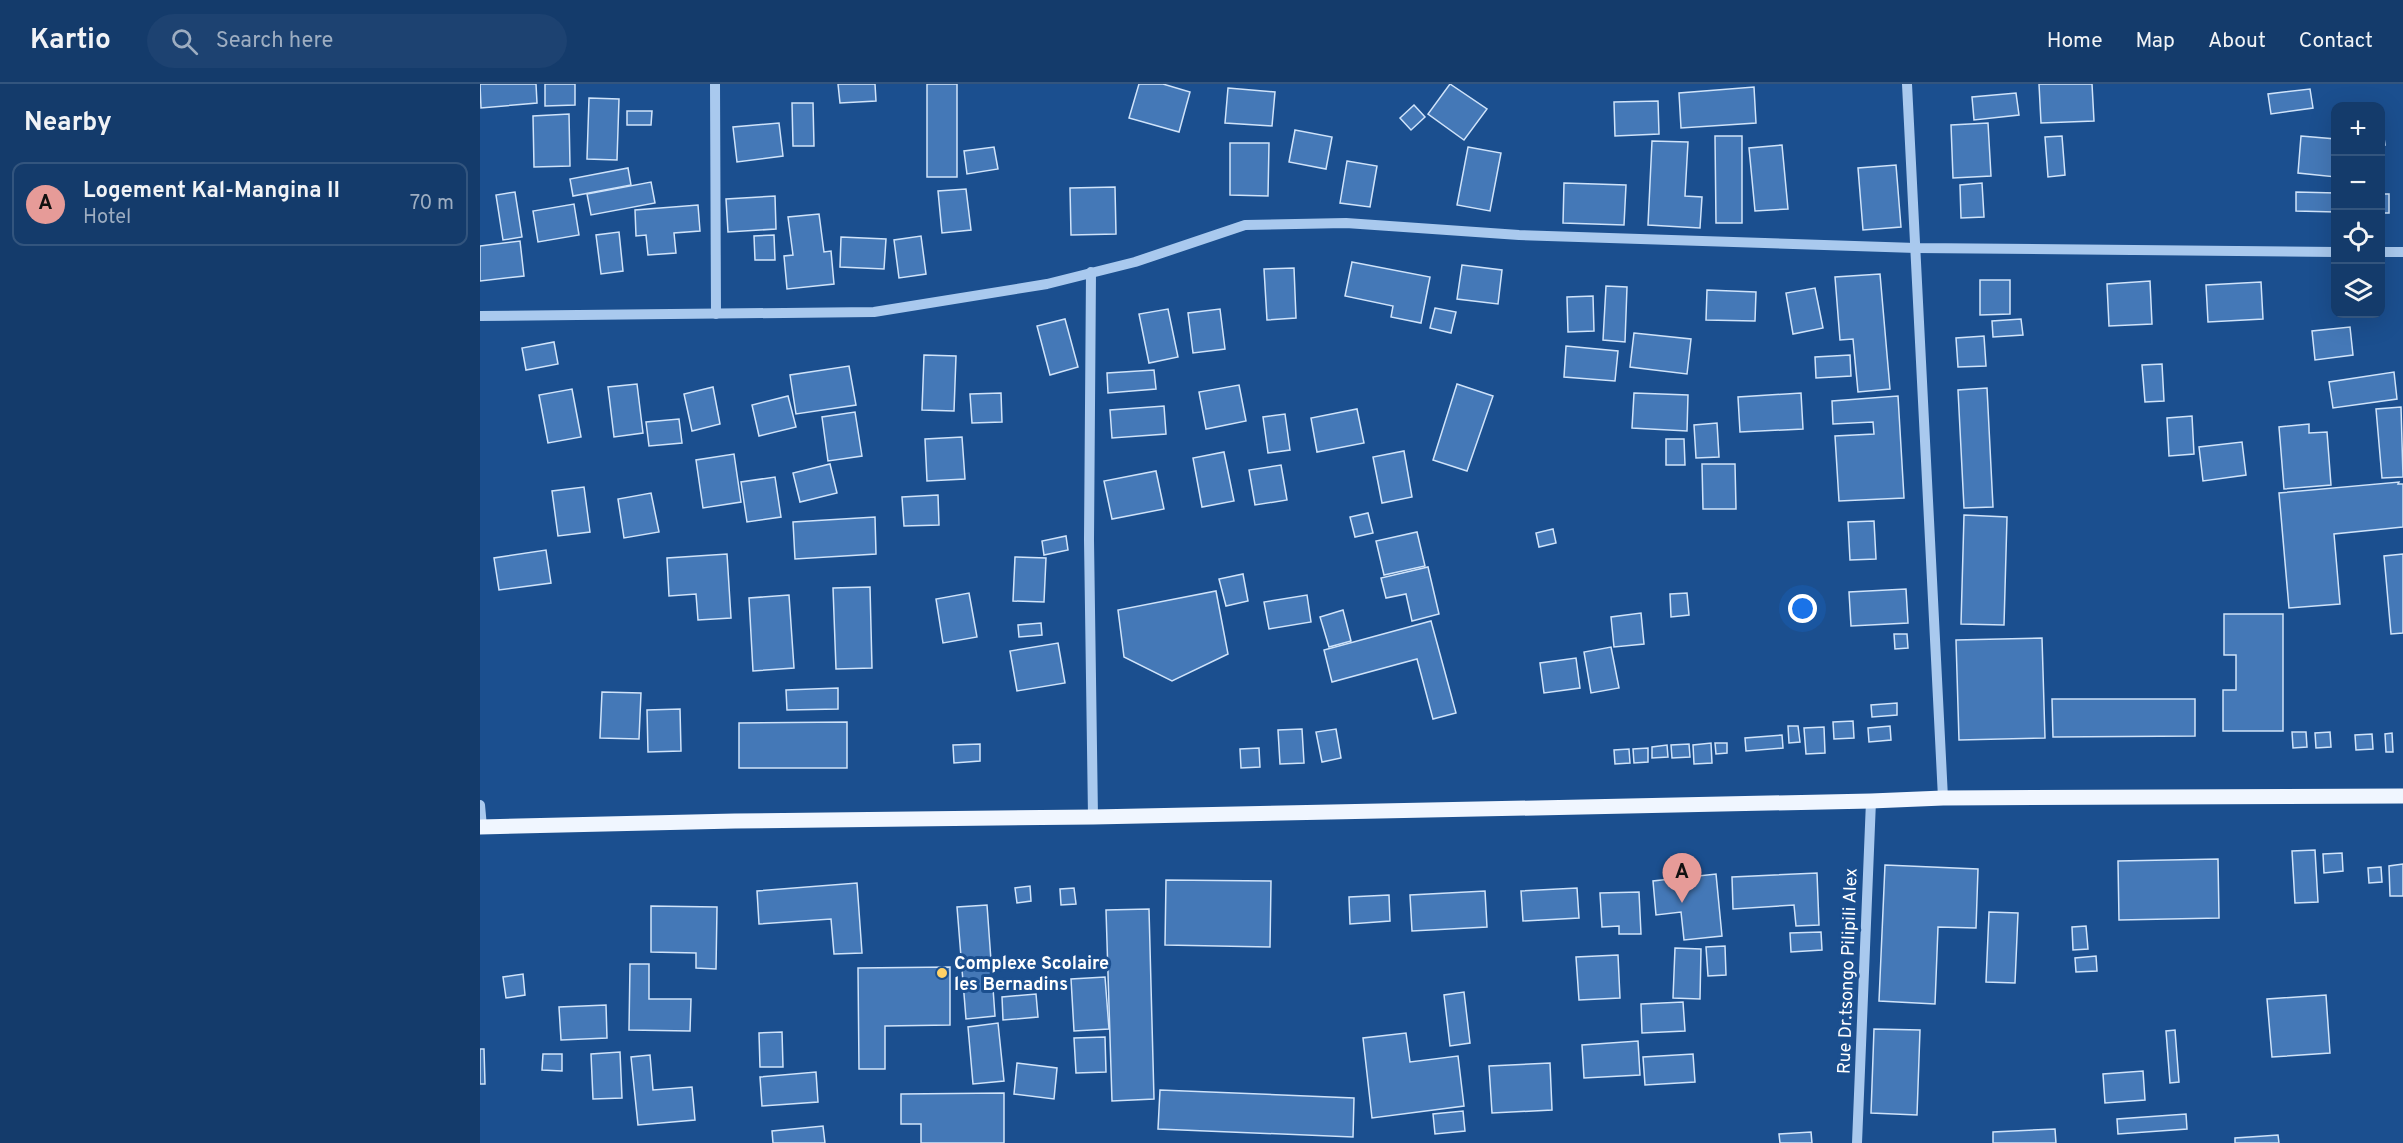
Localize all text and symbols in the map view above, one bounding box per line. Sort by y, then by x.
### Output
search box [147,14,567,68]
text: Kartio [30,23,111,59]
icon: search [168,25,201,58]
text: Search here [216,28,333,55]
text: Home [2047,28,2103,55]
text: Map [2136,28,2175,55]
text: About [2208,28,2266,55]
text: Contact [2299,28,2373,55]
map controls [2331,102,2385,318]
button: + [2331,102,2385,156]
text: Nearby [24,107,112,140]
button: − [2331,156,2385,210]
text: Logement Kal-Mangina II [83,178,340,205]
text: A [38,191,53,217]
text: 70 m [410,191,454,217]
text: Hotel [83,205,131,231]
button: locate [2331,210,2385,264]
button: layers [2331,264,2385,318]
your location [1788,594,1817,623]
pin: A [1662,854,1702,903]
street label: Rue Dr.tsongo Pilipili Alex [1833,868,1864,1075]
place label: Complexe Scolaire les Bernadins [954,953,1109,997]
marker: Complexe Scolaire les Bernadins [935,966,949,980]

